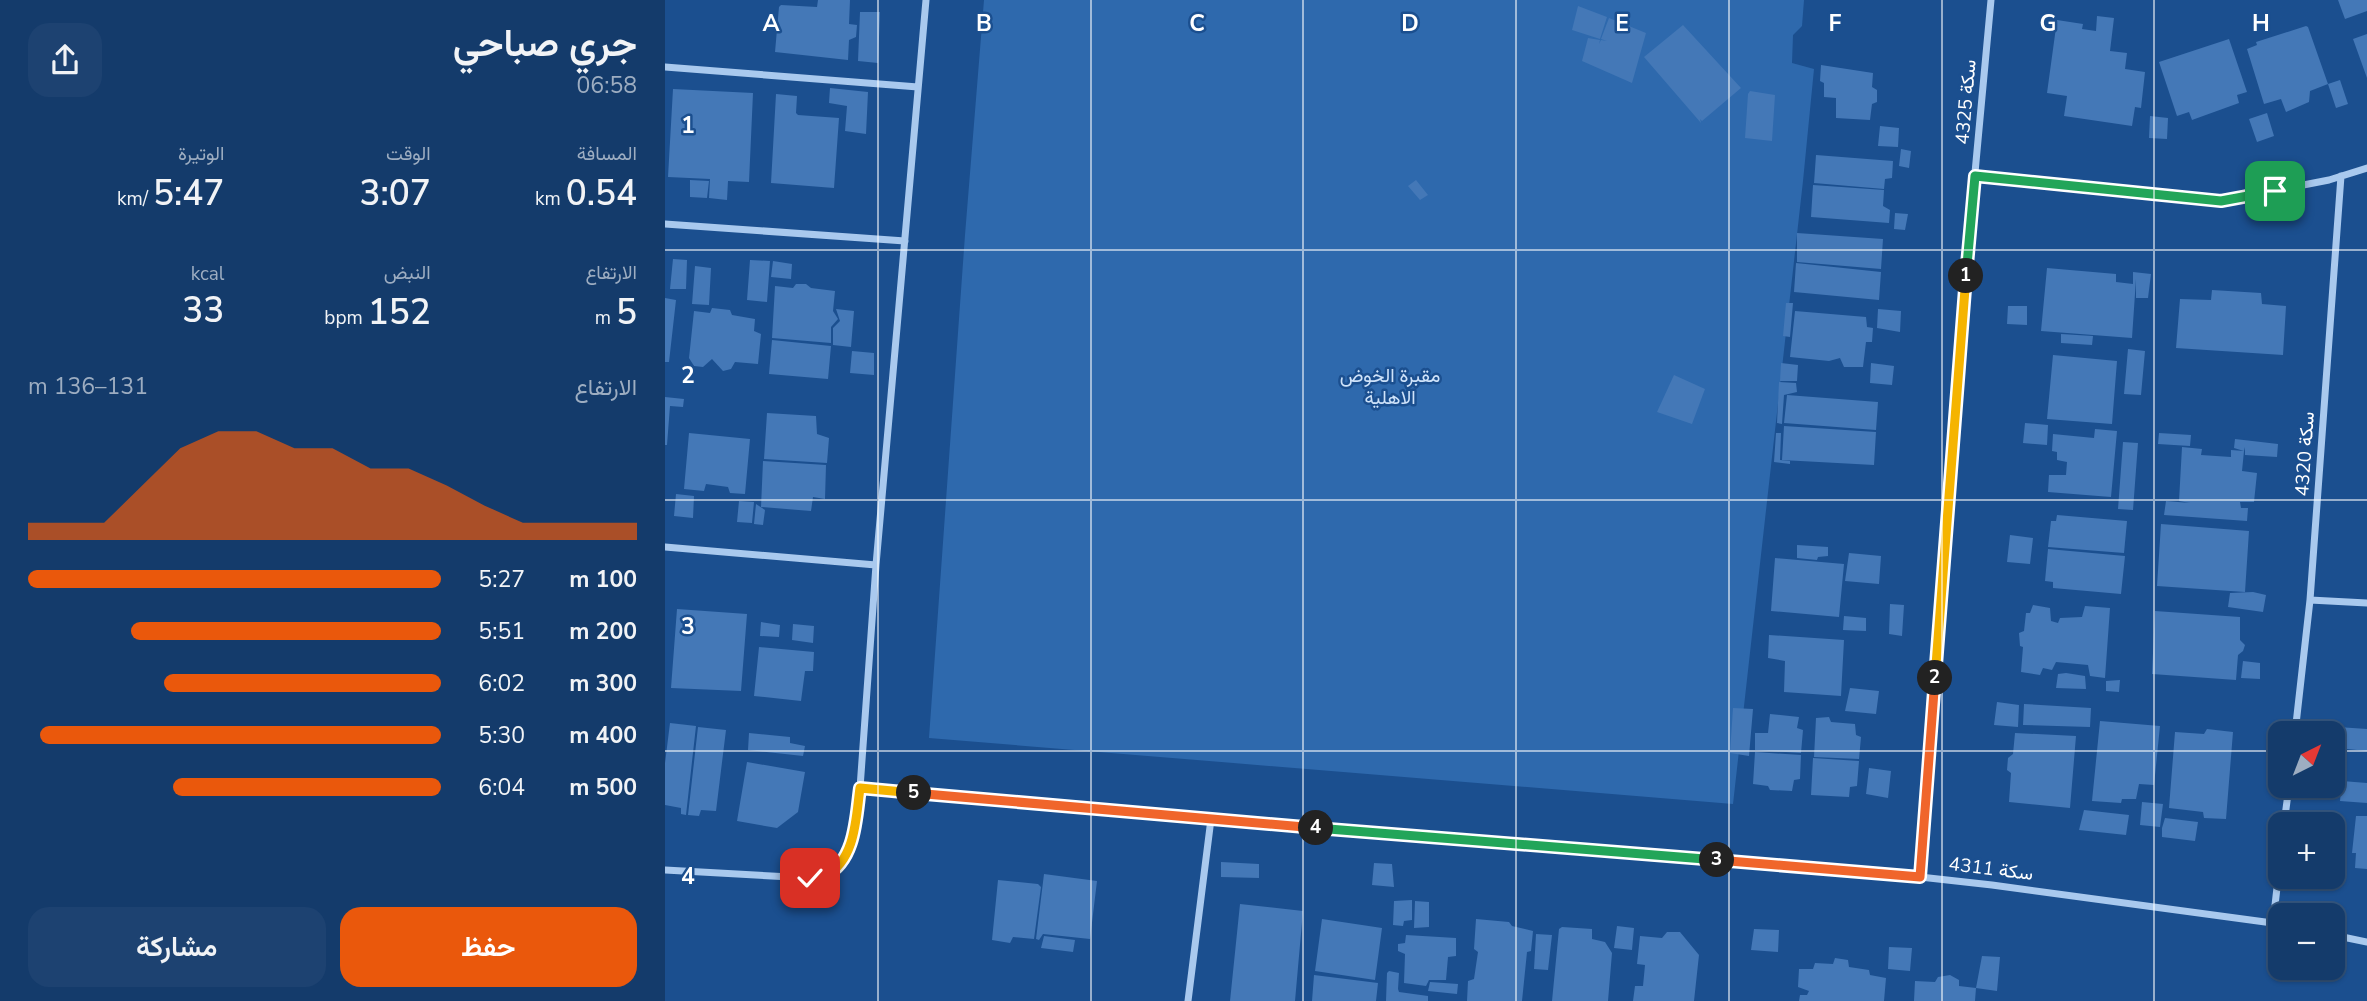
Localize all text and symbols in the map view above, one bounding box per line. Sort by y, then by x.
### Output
text: A [762,8,780,39]
text: B [976,8,992,39]
text: C [1189,8,1205,39]
text: D [1401,8,1419,39]
text: E [1615,8,1629,39]
text: F [1829,8,1842,39]
text: G [2040,8,2056,39]
text: H [2252,8,2270,39]
text: جري صباحي [453,18,637,69]
button: share [28,23,102,97]
street label: سكة 4325 [1949,59,1983,145]
text: 06:58 [577,70,637,101]
text: 1 [681,110,695,141]
text: الوتيرة [178,141,224,167]
text: الوقت [386,141,431,167]
text: المسافة [577,141,637,167]
pin [2245,161,2305,221]
text: 5:47 [153,170,224,217]
text: 3:07 [359,170,431,217]
text: 0.54 [566,170,637,217]
icon: arrive [2256,172,2294,210]
text: /km [117,186,153,212]
text: km [535,186,566,212]
pin: 1 [1949,258,1983,294]
text: النبض [384,260,431,286]
text: الارتفاع [585,260,637,286]
text: kcal [191,261,224,287]
text: 1 [1960,262,1971,288]
text: 33 [182,287,224,334]
text: 152 [368,289,431,336]
text: 5 [616,289,637,336]
text: bpm [324,305,368,331]
text: m [595,305,616,331]
text: 2 [681,360,695,391]
park label: مقبرة الخوض الاهلية [1340,363,1440,411]
text: 131–136 m [28,371,148,402]
text: الارتفاع [575,372,637,403]
street label: سكة 4320 [2289,411,2321,497]
text: 5:27 [478,564,525,595]
text: 100 m [569,564,637,595]
text: 3 [681,611,695,642]
text: 5:51 [478,616,525,647]
text: 200 m [569,616,637,647]
pin: 2 [1917,660,1953,696]
text: 2 [1929,664,1940,690]
text: 6:02 [478,668,525,699]
text: 300 m [569,668,637,699]
text: 5:30 [478,720,525,751]
text: 400 m [569,720,637,751]
north arrow [2268,721,2345,798]
map controls [2268,721,2345,980]
text: 6:04 [478,772,525,803]
text: 500 m [569,772,637,803]
pin: 5 [897,776,931,810]
text: 5 [908,779,919,805]
pin: 4 [1299,810,1333,846]
button: + [2268,812,2345,889]
text: 4 [1310,814,1321,840]
pin: 3 [1699,842,1735,878]
text: 3 [1711,846,1722,872]
pin [780,848,840,908]
street label: سكة 4311 [1947,851,2035,887]
icon: check [791,859,829,897]
text: 4 [681,861,695,892]
button: − [2268,903,2345,980]
button: مشاركة [28,907,326,987]
button: حفظ [340,907,637,987]

